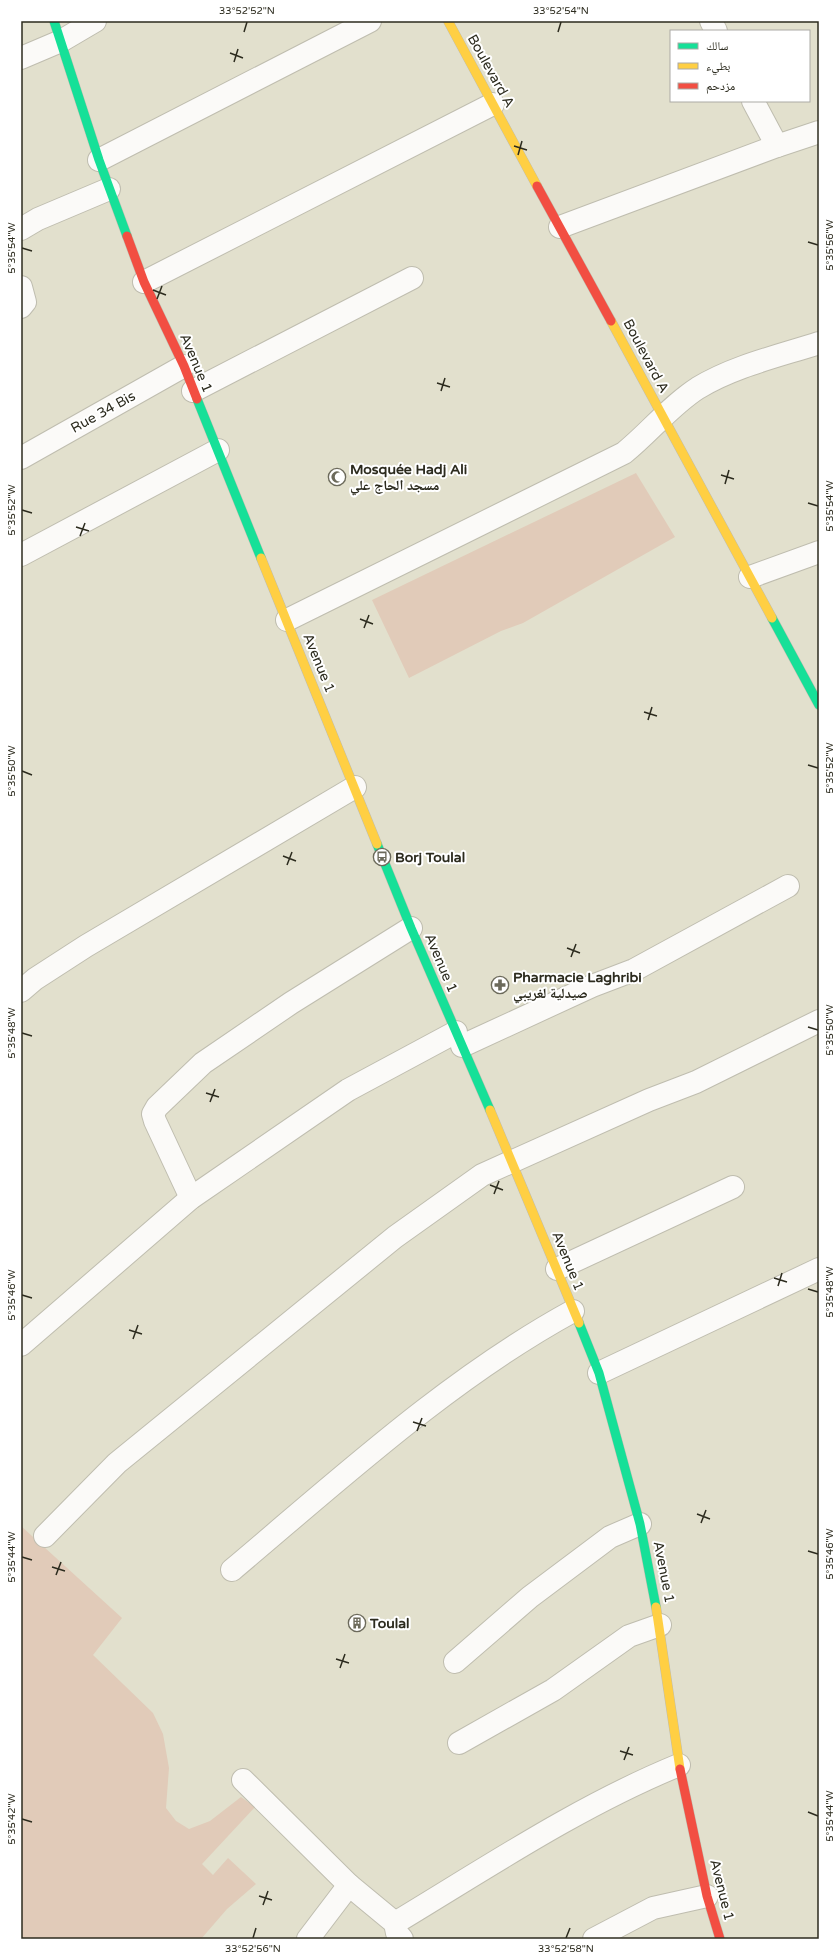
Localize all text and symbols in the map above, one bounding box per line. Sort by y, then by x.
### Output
text: 33°52'52"N [219,5,275,17]
text: 33°52'54"N [533,5,589,17]
legend [670,30,810,102]
street label: Boulevard A [464,31,518,111]
text: سالك [706,39,728,53]
text: بطيء [706,59,730,76]
text: مزدحم [706,79,735,94]
text: 5°35'56"W [824,219,836,271]
text: 5°35'54"W [6,222,18,274]
street label: Boulevard A [619,316,673,396]
street label: Avenue 1 [176,331,216,395]
street label: Rue 34 Bis [68,387,138,437]
place label: Mosquée Hadj Ali مسجد الحاج علي [350,461,467,496]
mosque icon: Mosquée Hadj Ali مسجد الحاج علي [327,467,347,487]
text: 5°35'54"W [824,480,836,532]
text: 5°35'52"W [6,484,18,536]
street label: Avenue 1 [299,631,339,695]
text: 5°35'52"W [824,742,836,794]
text: 5°35'50"W [6,745,18,797]
bus stop icon: Borj Toulal [372,847,392,867]
place label: Borj Toulal [395,849,465,866]
street label: Avenue 1 [421,931,461,995]
place label: Pharmacie Laghribi صيدلية لغريبي [513,969,642,1004]
pharmacy icon: Pharmacie Laghribi صيدلية لغريبي [490,975,510,995]
text: 5°35'50"W [824,1004,836,1056]
text: 5°35'48"W [6,1007,18,1059]
street label: Avenue 1 [548,1229,588,1293]
text: 5°35'48"W [824,1266,836,1318]
text: 5°35'46"W [6,1269,18,1321]
text: 5°35'46"W [824,1528,836,1580]
text: 5°35'44"W [6,1531,18,1583]
street label: Avenue 1 [650,1540,678,1604]
building icon: Toulal [347,1613,367,1633]
place label: Toulal [369,1615,410,1632]
text: 5°35'44"W [824,1790,836,1842]
text: 5°35'42"W [6,1793,18,1845]
street label: Avenue 1 [706,1858,738,1922]
text: 33°52'56"N [225,1943,281,1955]
text: 33°52'58"N [538,1943,594,1955]

